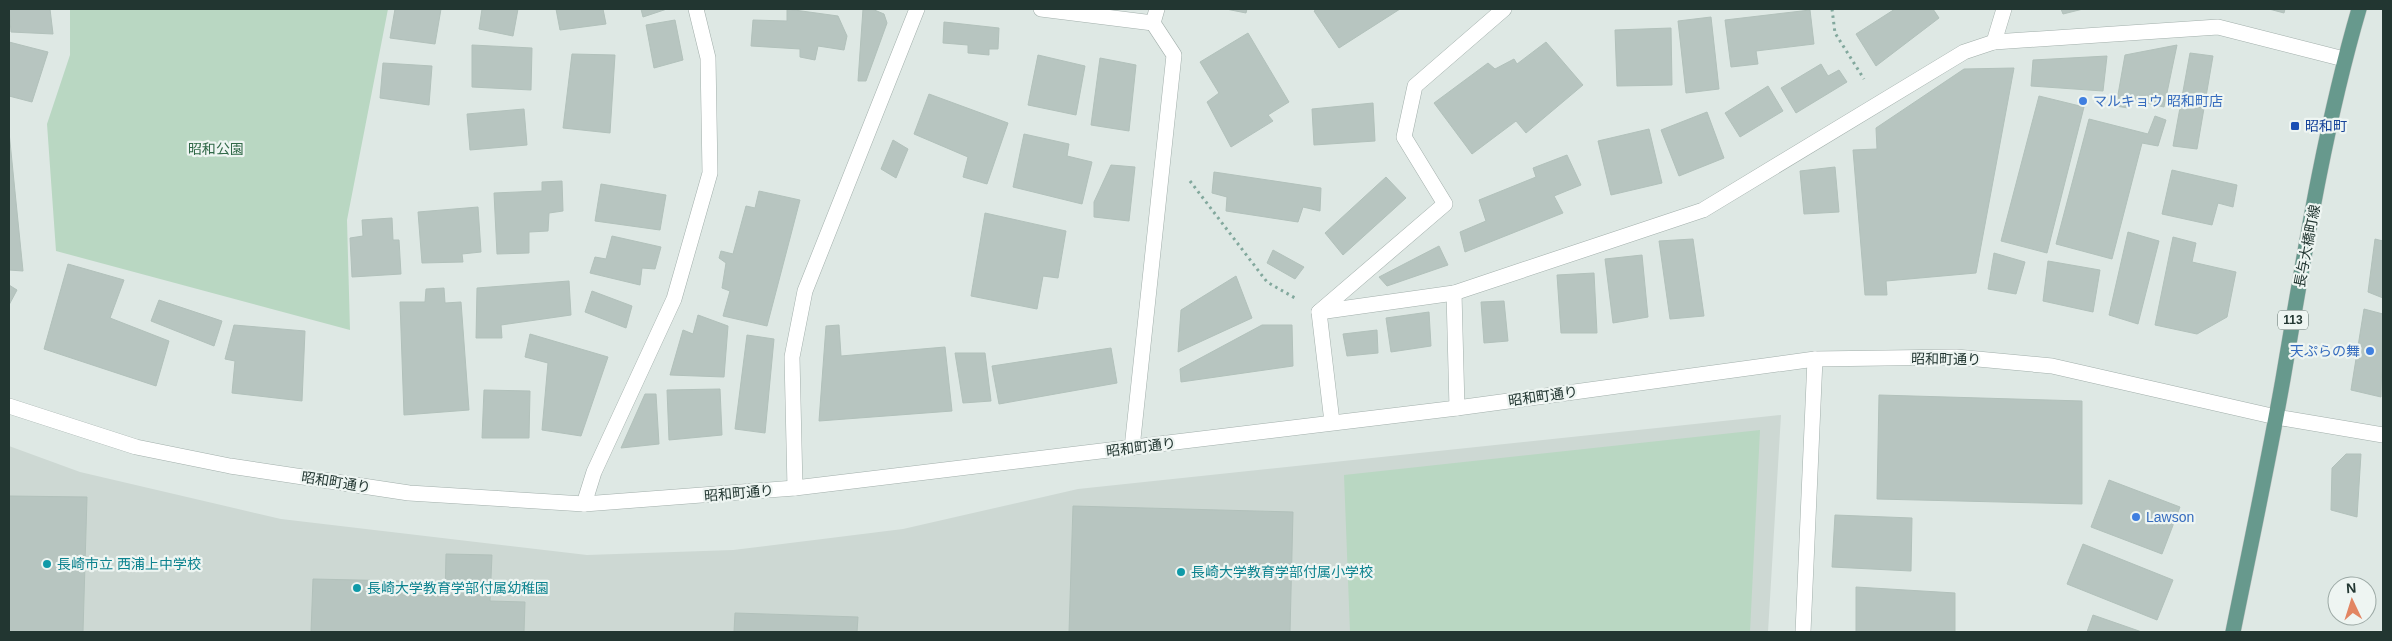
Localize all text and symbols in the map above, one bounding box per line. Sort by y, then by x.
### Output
place label: マルキョウ 昭和町店 [2093,93,2223,109]
marker: マルキョウ 昭和町店 [2077,95,2089,107]
place label: 昭和町 [2305,118,2347,134]
marker: 昭和町 [2289,120,2301,132]
park label: 昭和公園 [188,141,244,157]
street label: 長与大橋町線 [2291,203,2323,289]
road number: 113 [2278,310,2308,330]
place label: 天ぷらの舞 [2290,343,2360,359]
marker: 天ぷらの舞 [2364,345,2376,357]
street label: 昭和町通り [1911,350,1981,368]
street label: 昭和町通り [1507,383,1579,409]
street label: 昭和町通り [1105,435,1177,459]
street label: 昭和町通り [300,469,372,495]
street label: 昭和町通り [703,482,775,504]
place label: Lawson [2146,509,2194,525]
marker: Lawson [2130,511,2142,523]
place label: 長崎市立 西浦上中学校 [57,556,201,572]
marker: 長崎市立 西浦上中学校 [41,558,53,570]
place label: 長崎大学教育学部付属小学校 [1191,564,1373,580]
marker: 長崎大学教育学部付属小学校 [1175,566,1187,578]
north arrow [2327,576,2377,626]
place label: 長崎大学教育学部付属幼稚園 [367,580,549,596]
text: N [2345,580,2357,596]
marker: 長崎大学教育学部付属幼稚園 [351,582,363,594]

